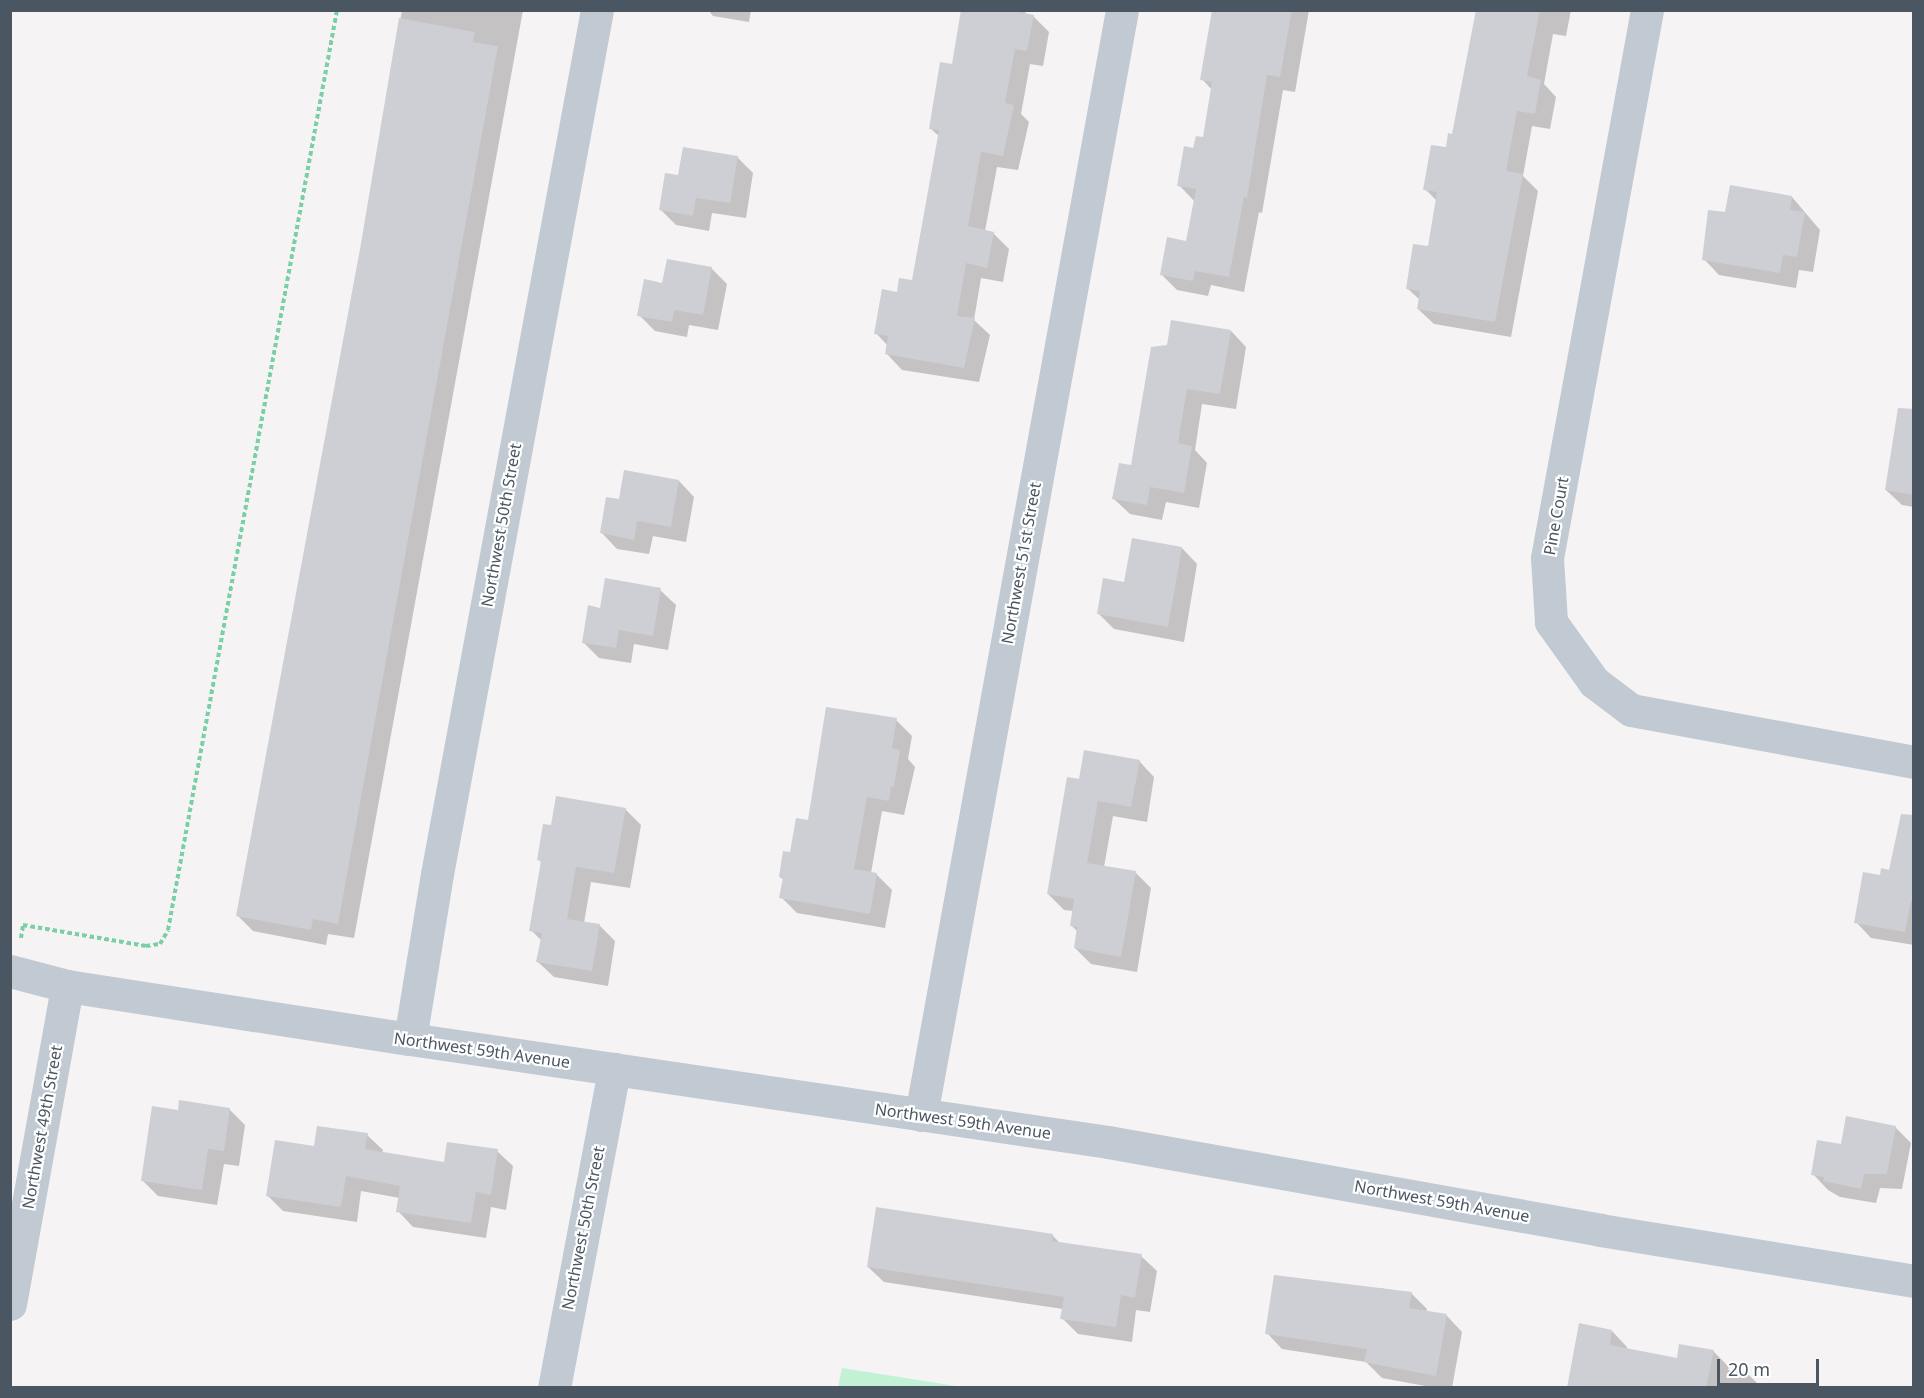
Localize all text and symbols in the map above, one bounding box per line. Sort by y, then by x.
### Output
street label: Northwest 50th Street [477,442,525,608]
street label: Pine Court [1540,475,1572,557]
street label: Northwest 51st Street [997,481,1045,645]
street label: Northwest 59th Avenue [393,1028,571,1072]
street label: Northwest 49th Street [18,1044,66,1210]
street label: Northwest 59th Avenue [874,1099,1052,1143]
street label: Northwest 50th Street [558,1145,608,1311]
street label: Northwest 59th Avenue [1353,1176,1531,1226]
scale bar [1720,1347,1822,1385]
text: 20 m [1728,1357,1770,1381]

